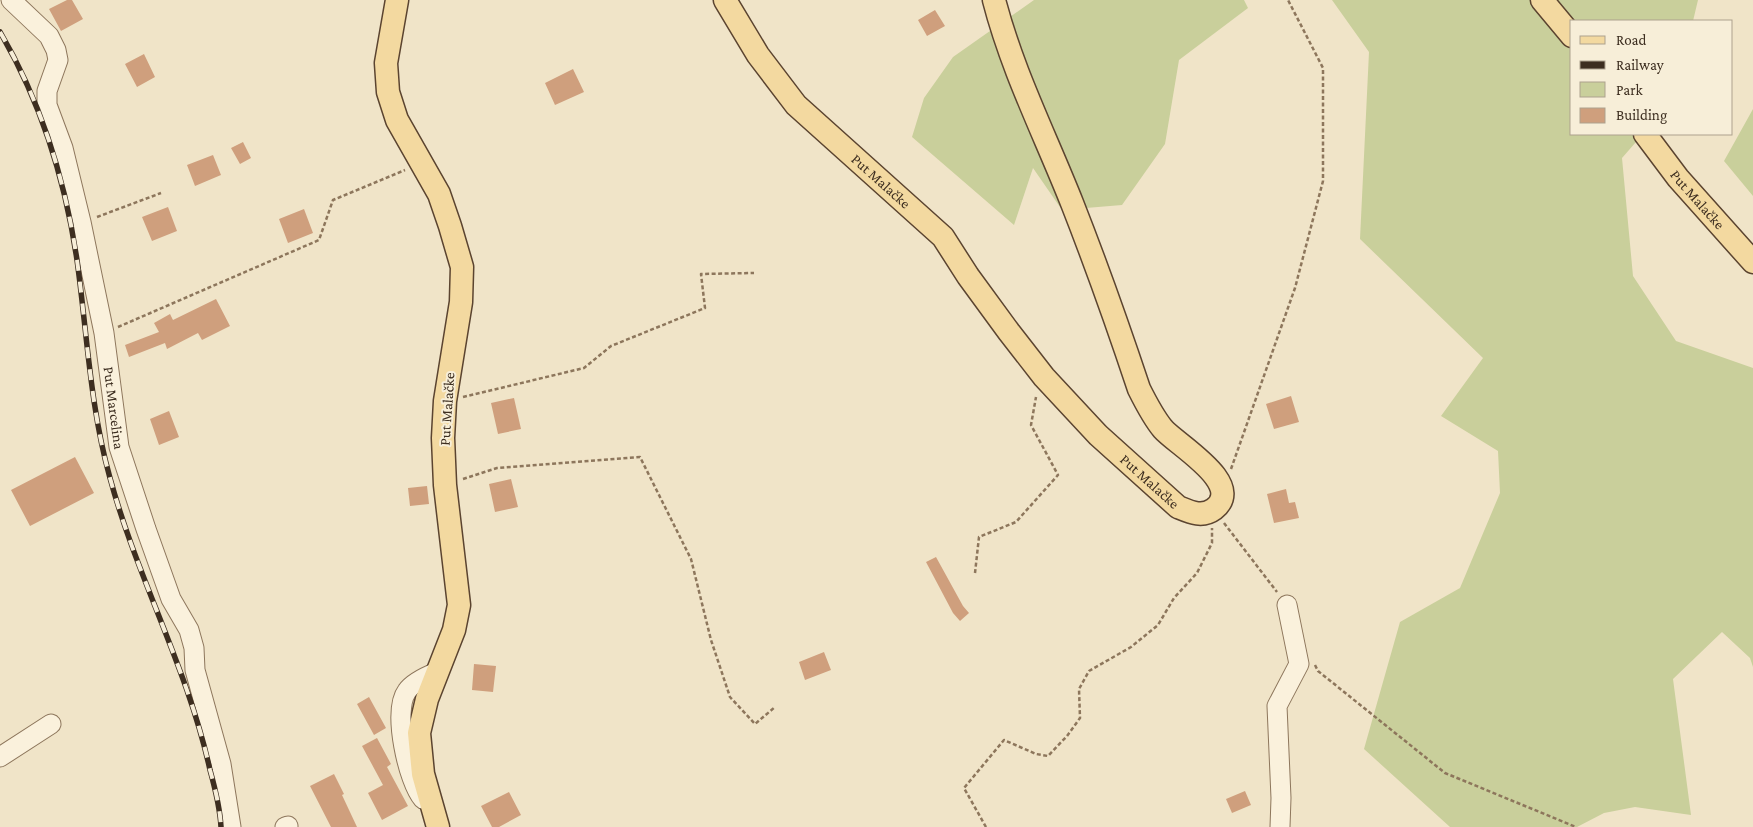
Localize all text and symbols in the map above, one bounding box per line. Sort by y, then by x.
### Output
legend [1570,20,1733,135]
text: Road [1616,32,1647,48]
text: Railway [1616,57,1664,74]
text: Park [1616,82,1643,98]
text: Building [1616,107,1667,124]
street label: Put Malačke [848,151,914,212]
street label: Put Malačke [1667,167,1728,233]
street label: Put Marcelina [100,366,127,450]
street label: Put Malačke [436,371,458,446]
street label: Put Malačke [1117,451,1183,512]

